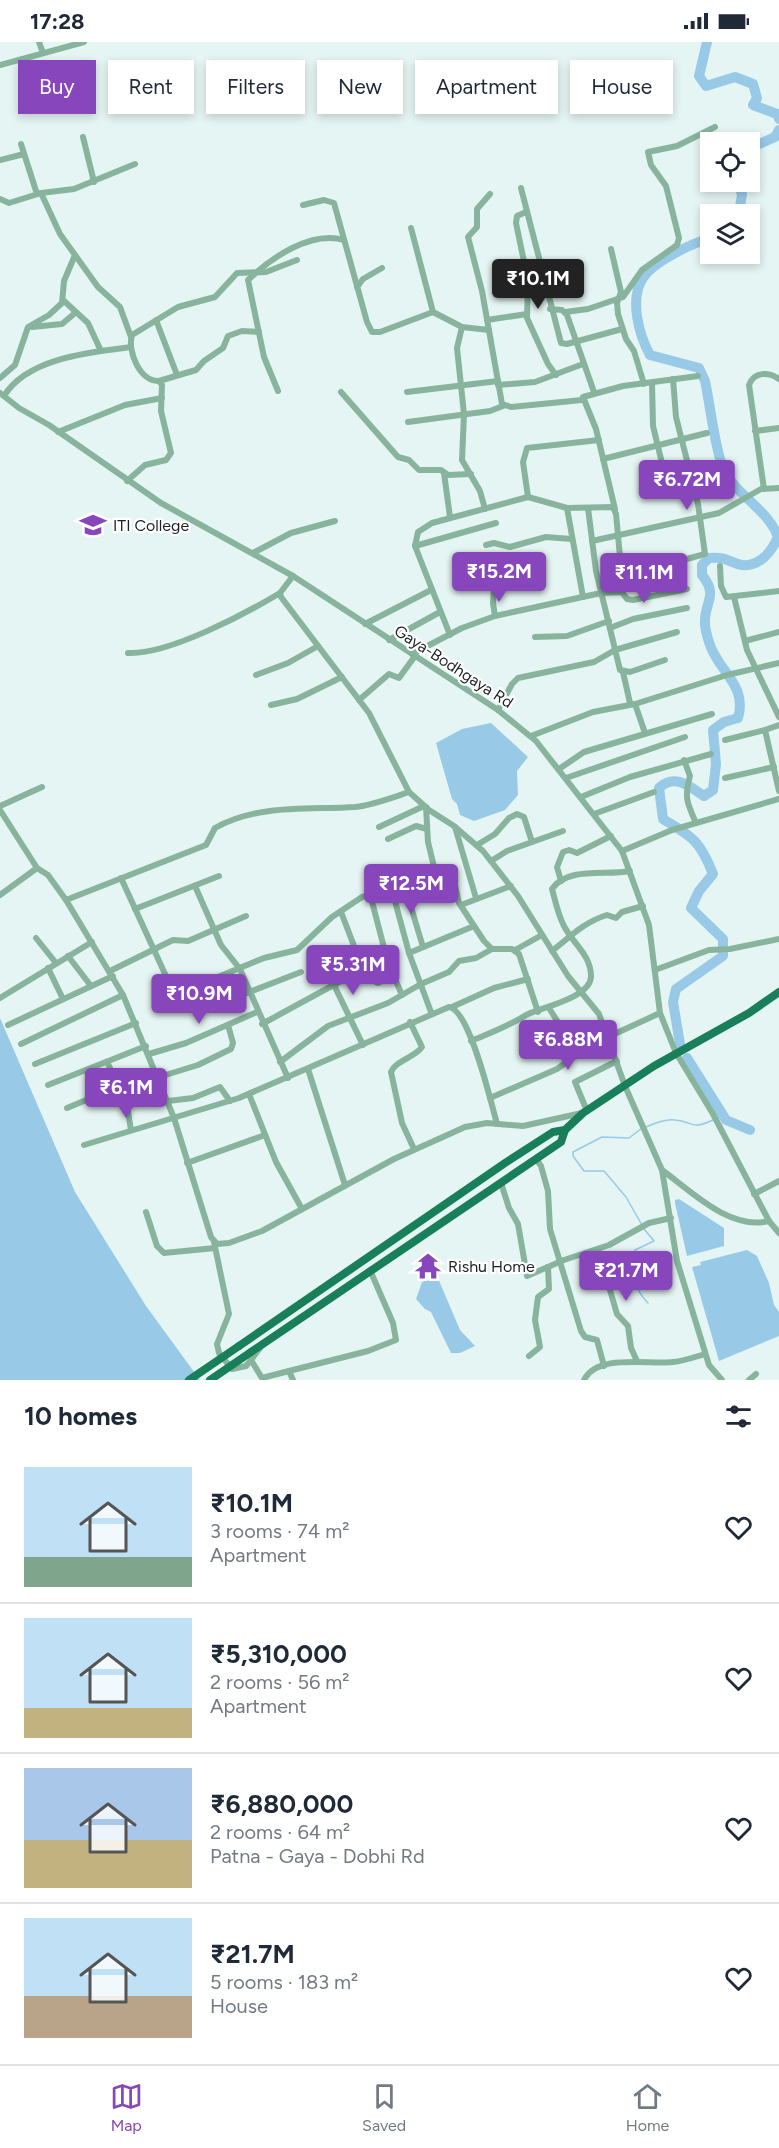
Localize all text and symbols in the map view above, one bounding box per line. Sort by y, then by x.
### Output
text: 17:28 [30,8,84,35]
chip: Buy [18,60,96,114]
chip: Rent [108,60,194,114]
chip: Filters [206,60,305,114]
chip: New [317,60,403,114]
chip: Apartment [415,60,558,114]
chip: House [570,60,673,114]
map controls [700,132,760,264]
button: locate [700,132,760,192]
button: layers [700,204,760,264]
pin: ₹10.1M [489,259,587,310]
text: ₹10.1M [506,266,570,290]
pin: ₹6.72M [638,460,736,511]
text: ₹6.72M [653,467,721,491]
school or university icon: ITI College [78,510,108,540]
place label: ITI College [113,516,189,535]
pin: ₹15.2M [450,552,548,603]
pin: ₹11.1M [595,553,693,604]
text: ₹15.2M [466,559,532,583]
text: ₹11.1M [614,560,674,584]
street label: Gaya-Bodhgaya Rd [391,621,517,712]
pin: ₹12.5M [362,864,460,915]
text: ₹12.5M [378,871,444,895]
pin: ₹5.31M [304,945,402,996]
text: ₹5.31M [320,952,386,976]
pin: ₹10.9M [150,974,248,1025]
text: ₹10.9M [165,981,233,1005]
pin: ₹6.88M [519,1020,617,1071]
text: ₹6.88M [533,1027,603,1051]
pin: ₹6.1M [84,1068,168,1119]
text: ₹6.1M [99,1075,153,1099]
temple icon: Rishu Home [413,1251,443,1281]
pin: ₹21.7M [577,1251,675,1302]
place label: Rishu Home [448,1257,535,1276]
text: ₹21.7M [593,1258,659,1282]
text: 10 homes [24,1400,137,1432]
icon: filters [722,1400,755,1433]
text: ₹10.1M [210,1487,293,1519]
icon: home [72,1491,144,1563]
icon: heart [722,1511,755,1544]
text: 3 rooms · 74 m² [210,1519,349,1543]
text: Apartment [210,1543,307,1567]
text: ₹5,310,000 [210,1638,347,1670]
icon: home [72,1642,144,1714]
icon: heart [722,1662,755,1695]
text: 2 rooms · 56 m² [210,1670,349,1694]
text: Apartment [210,1694,307,1718]
text: ₹6,880,000 [210,1788,353,1820]
icon: home [72,1792,144,1864]
icon: heart [722,1812,755,1845]
text: 2 rooms · 64 m² [210,1820,350,1844]
text: Patna - Gaya - Dobhi Rd [210,1844,425,1868]
text: ₹21.7M [210,1938,295,1970]
icon: home [72,1942,144,2014]
icon: heart [722,1962,755,1995]
text: 5 rooms · 183 m² [210,1970,358,1994]
text: House [210,1994,268,2018]
tab: Map [110,2080,143,2135]
tab: Saved [362,2080,406,2135]
tab: Home [626,2080,669,2135]

